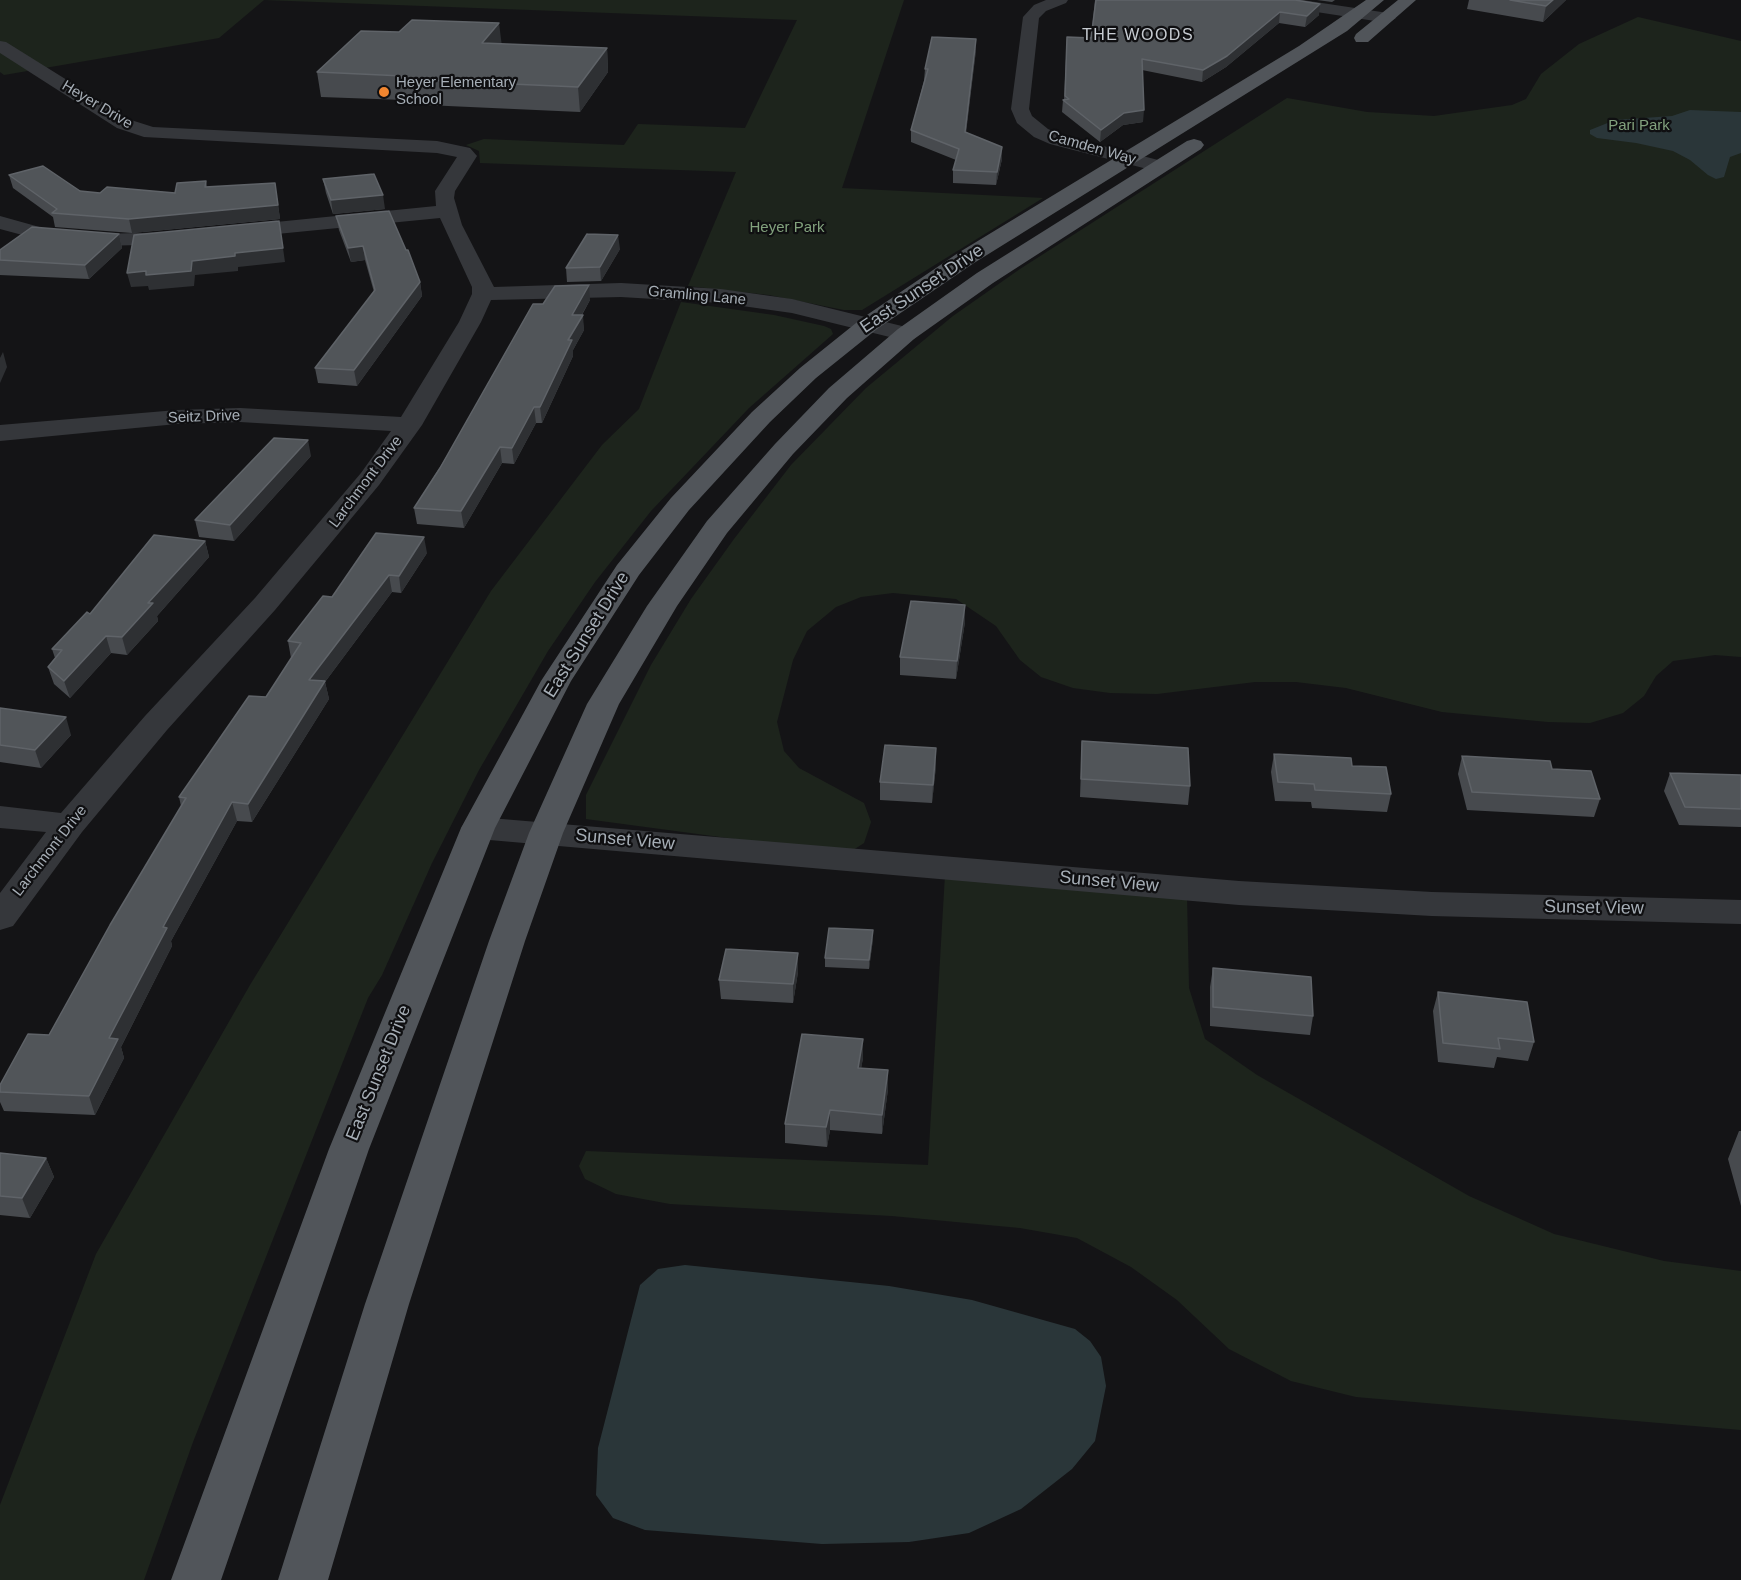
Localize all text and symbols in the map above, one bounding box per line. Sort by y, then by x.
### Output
district label: THE WOODS [1082,26,1194,46]
place label: Heyer Elementary School [396,74,516,109]
street label: Heyer Drive [58,77,136,133]
marker: Heyer Elementary School [377,85,391,99]
park label: Pari Park [1608,117,1670,135]
street label: Camden Way [1046,127,1138,169]
park label: Heyer Park [749,219,825,237]
street label: East Sunset Drive [856,240,988,338]
street label: Gramling Lane [647,283,747,309]
street label: Seitz Drive [167,407,241,427]
street label: Larchmont Drive [326,433,406,531]
street label: East Sunset Drive [540,568,634,702]
street label: Larchmont Drive [9,802,91,900]
street label: Sunset View [574,825,676,855]
street label: Sunset View [1058,867,1160,897]
street label: Sunset View [1544,896,1644,920]
street label: East Sunset Drive [342,1002,416,1144]

